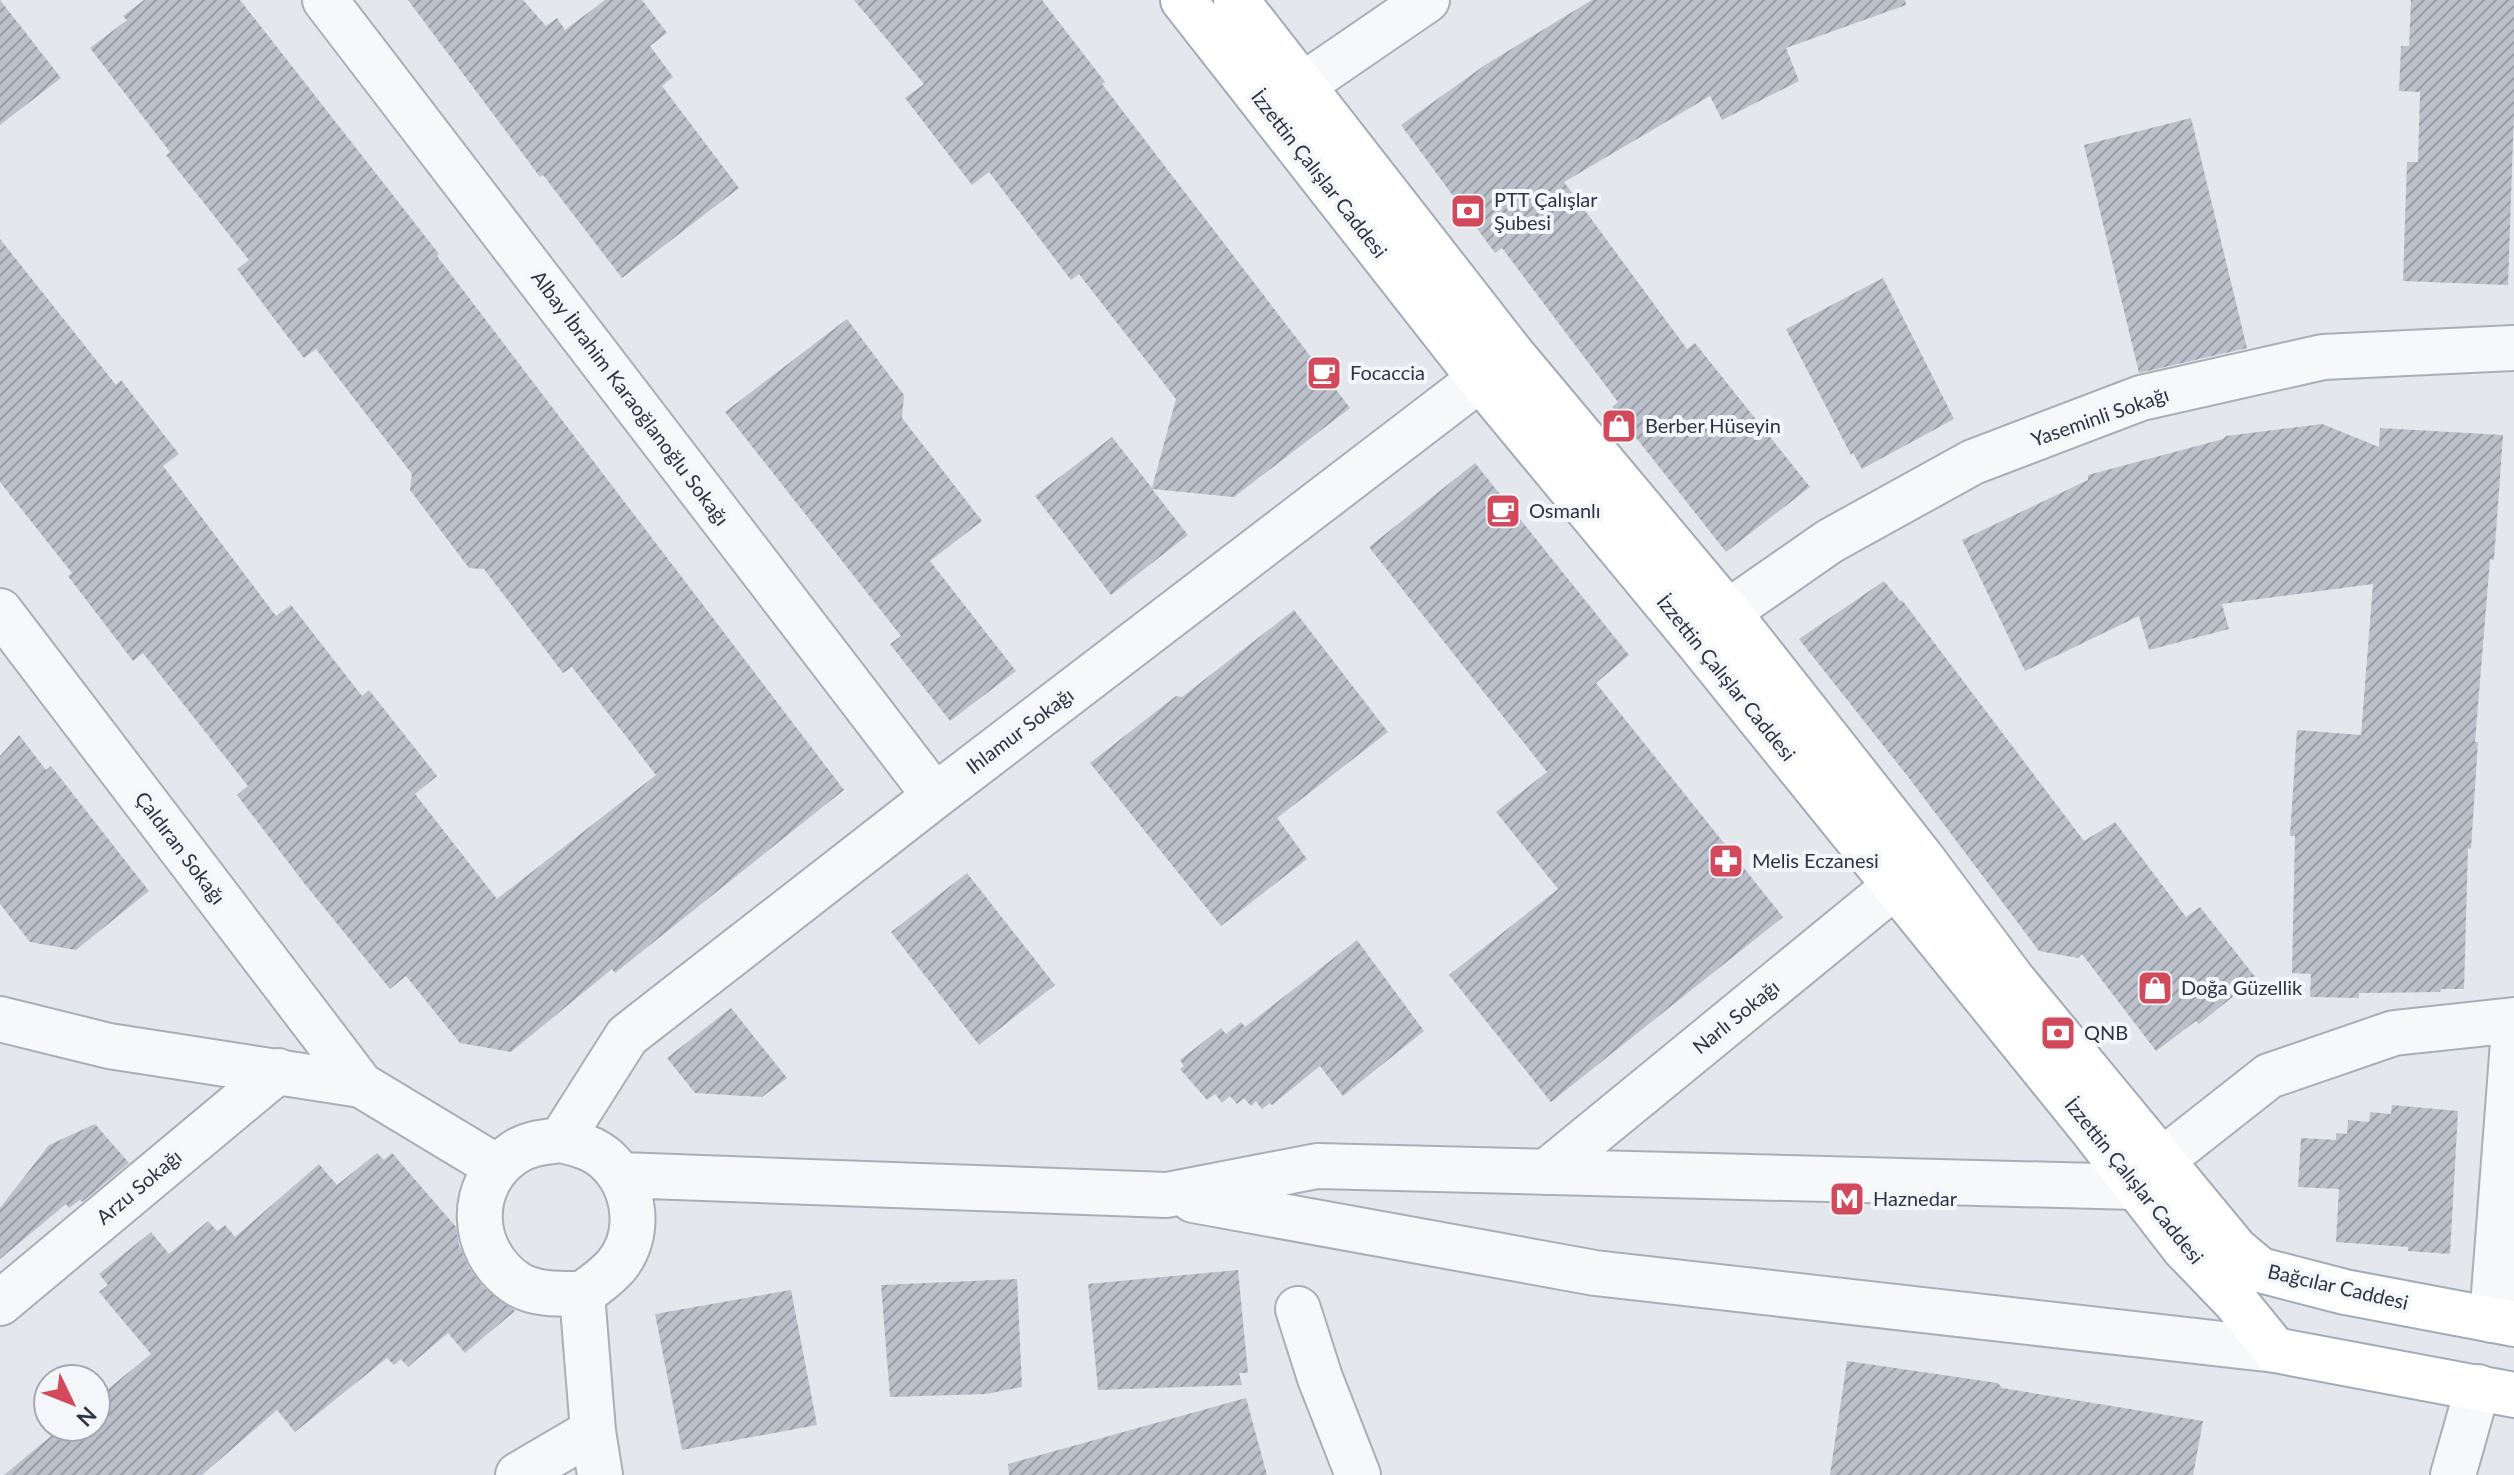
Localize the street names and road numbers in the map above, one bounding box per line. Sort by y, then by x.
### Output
street label: İzzettin Çalışlar Caddesi [1247,85,1393,262]
street label: Albay İbrahim Karaoğlanoğlu Sokağı [527,265,735,530]
street label: Yaseminli Sokağı [2028,381,2172,451]
street label: İzzettin Çalışlar Caddesi [1652,590,1801,765]
street label: Ihlamur Sokağı [961,682,1078,778]
street label: Çaldıran Sokağı [131,786,231,908]
street label: Narlı Sokağı [1687,974,1783,1058]
street label: İzzettin Çalışlar Caddesi [2060,1093,2209,1268]
street label: Arzu Sokağı [91,1144,186,1229]
street label: Bağcılar Caddesi [2266,1258,2411,1314]

